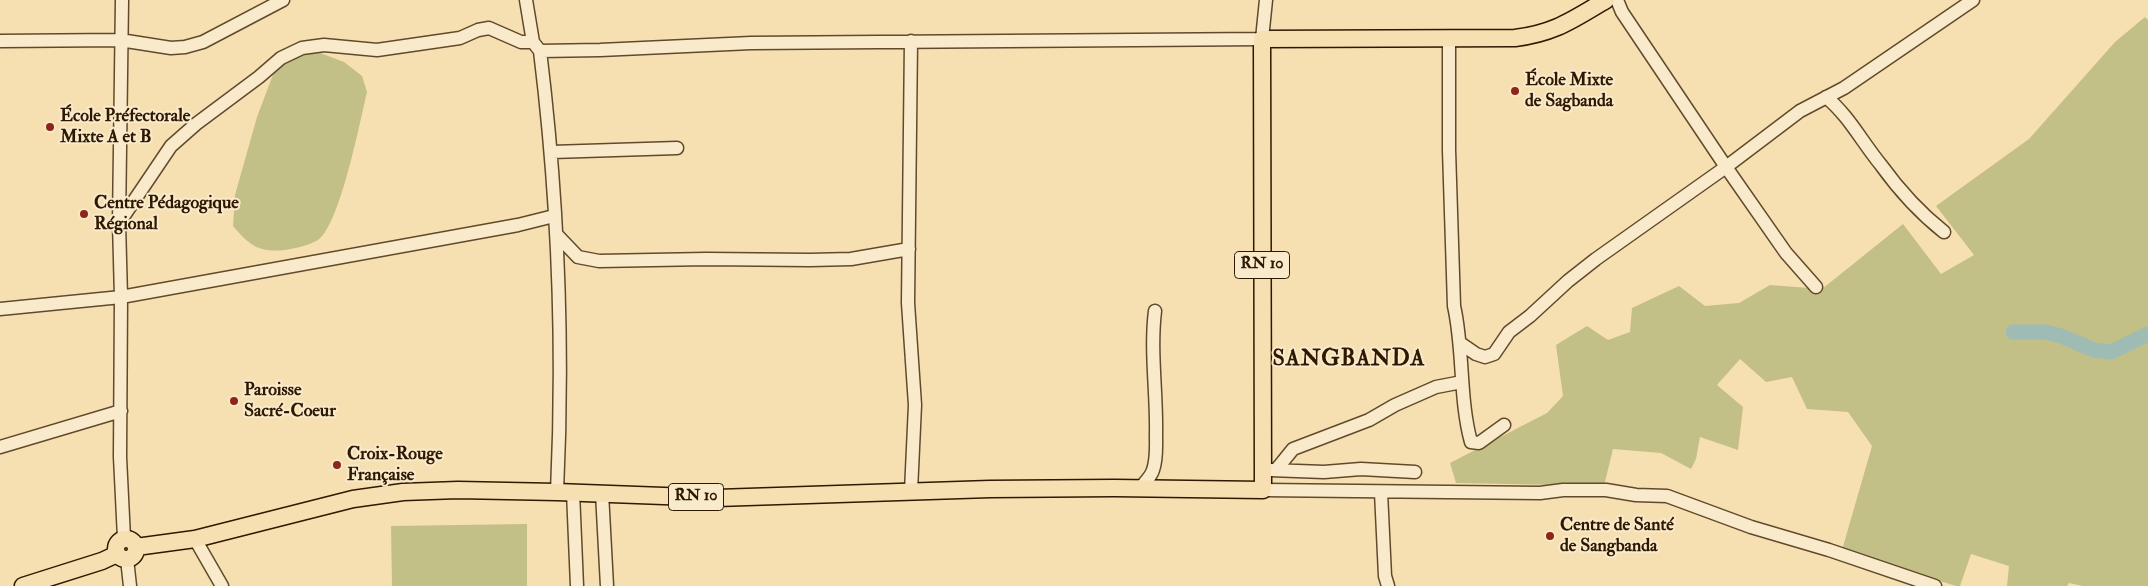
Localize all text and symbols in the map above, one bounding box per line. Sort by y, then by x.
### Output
place label: École Mixte de Sagbanda [1525,70,1613,112]
marker: École Mixte de Sagbanda [1509,85,1521,97]
place label: École Préfectorale Mixte A et B [60,106,190,148]
marker: École Préfectorale Mixte A et B [44,121,56,133]
place label: Centre Pédagogique Régional [94,193,239,235]
marker: Centre Pédagogique Régional [78,208,90,220]
road number: RN 10 [1234,252,1290,278]
district label: SANGBANDA [1271,347,1427,373]
place label: Paroisse Sacré-Coeur [244,380,336,422]
marker: Paroisse Sacré-Coeur [228,395,240,407]
place label: Croix-Rouge Française [347,444,443,486]
marker: Croix-Rouge Française [331,459,343,471]
road number: RN 10 [668,484,724,511]
place label: Centre de Santé de Sangbanda [1560,515,1674,558]
marker: Centre de Santé de Sangbanda [1544,530,1556,542]

